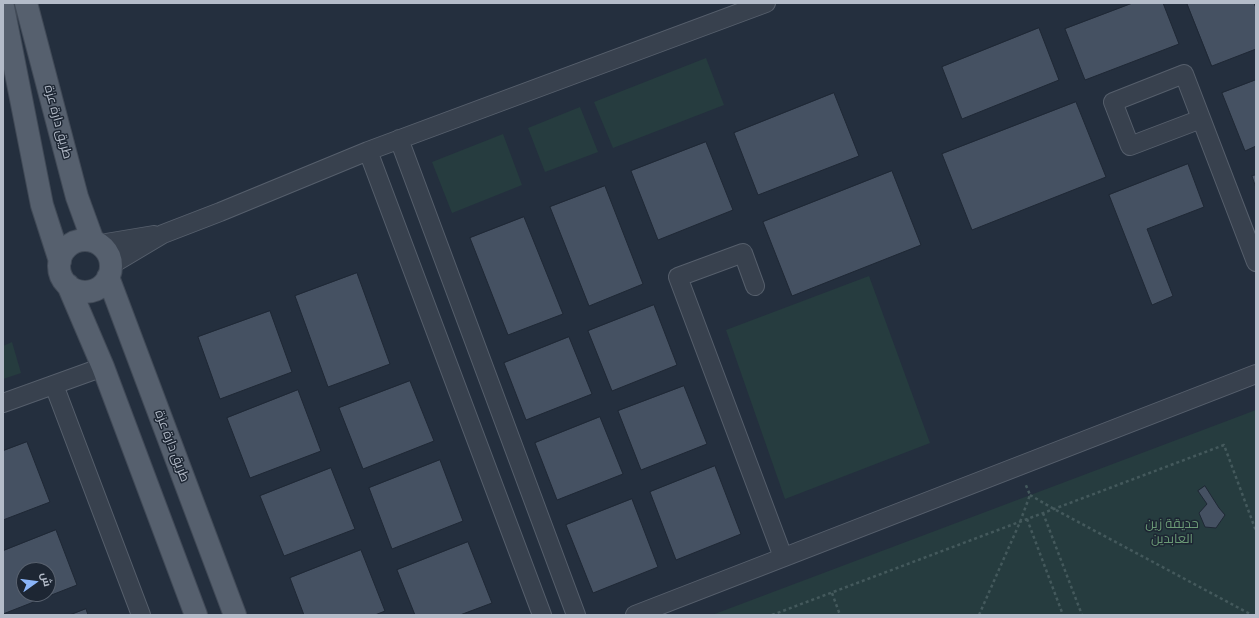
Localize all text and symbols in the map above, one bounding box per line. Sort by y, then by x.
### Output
street label: طريق دارة عزة [41,83,75,161]
street label: طريق دارة عزة [151,408,193,484]
park label: حديقة زين العابدين [1145,516,1199,547]
north arrow [16,562,56,602]
text: ش [38,571,55,588]

